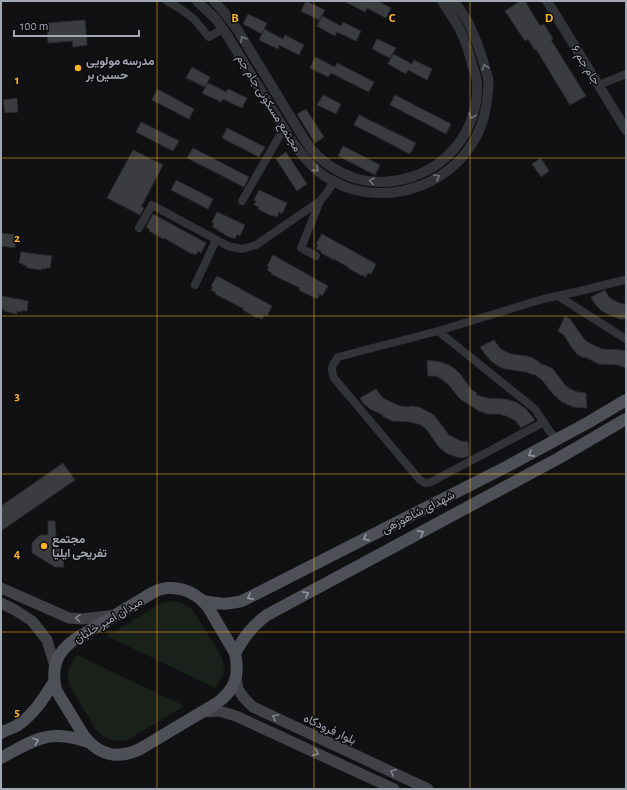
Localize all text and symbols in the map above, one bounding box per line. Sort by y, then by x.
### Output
scale bar [14,12,139,38]
text: B [231,12,239,25]
text: C [389,12,396,25]
text: D [545,12,554,25]
text: 100 m [20,20,48,32]
one-way arrow [240,36,247,43]
street label: جام جم ۶ [568,43,603,88]
street label: مجتمع مسکونی جام جم [232,52,304,155]
place label: مدرسه مولویی حسین بر [85,55,155,83]
marker: مدرسه مولویی حسین بر [73,63,83,73]
one-way arrow [481,63,490,70]
text: 1 [15,74,19,87]
one-way arrow [468,112,477,119]
one-way arrow [311,164,319,171]
one-way arrow [433,175,440,182]
one-way arrow [369,176,375,185]
text: 2 [14,232,20,245]
text: 3 [14,390,20,403]
one-way arrow [528,449,535,456]
street label: شهدای شاهوزهی [379,488,458,537]
one-way arrow [417,530,424,537]
place label: مجتمع تفریحی ایلیا [52,533,107,561]
one-way arrow [362,534,370,541]
marker: مجتمع تفریحی ایلیا [39,541,49,551]
text: 4 [14,548,21,561]
one-way arrow [302,591,310,599]
one-way arrow [246,592,254,600]
street label: میدان امیر خلبان [72,595,145,647]
one-way arrow [75,614,81,623]
text: 5 [14,706,20,719]
street label: بلوار فرودگاه [301,712,358,748]
one-way arrow [272,714,280,722]
one-way arrow [32,737,39,745]
one-way arrow [311,748,319,756]
one-way arrow [390,769,398,777]

